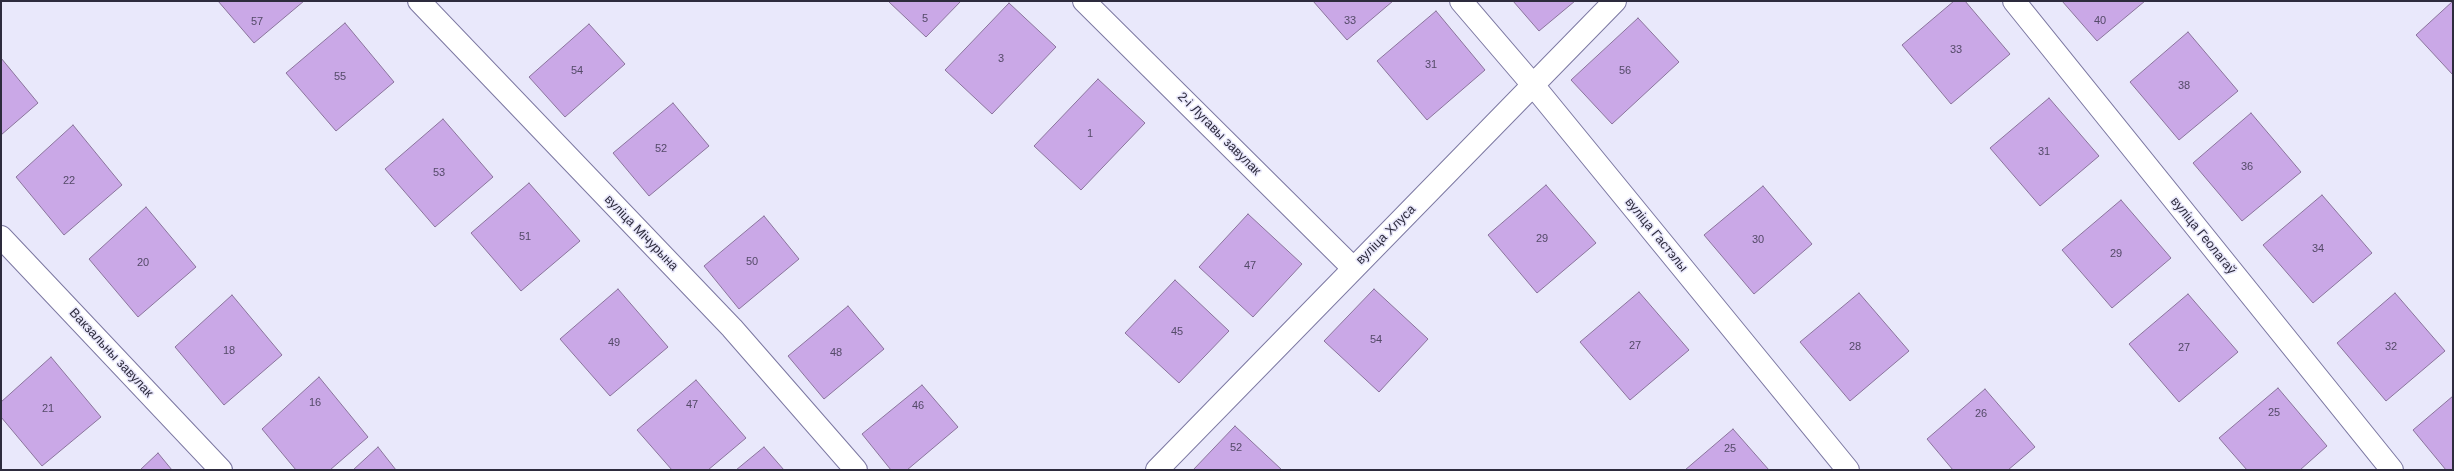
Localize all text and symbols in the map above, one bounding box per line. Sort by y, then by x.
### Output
house number: 5 [922,12,928,26]
house number: 33 [1344,14,1356,28]
house number: 40 [2094,14,2106,28]
house number: 57 [251,15,263,29]
house number: 33 [1950,43,1962,57]
house number: 3 [998,52,1004,66]
house number: 31 [1425,58,1437,72]
house number: 54 [571,64,583,78]
house number: 56 [1619,64,1631,78]
house number: 55 [334,70,346,84]
house number: 38 [2178,79,2190,93]
street label: 2-і Лугавы завулак [1174,89,1264,179]
house number: 1 [1087,127,1093,141]
house number: 52 [655,142,667,156]
house number: 31 [2038,145,2050,159]
house number: 36 [2241,160,2253,174]
house number: 53 [433,166,445,180]
house number: 22 [63,174,75,188]
street label: вуліца Мічурына [601,192,681,274]
street label: вуліца Геолагаў [2167,194,2239,278]
street label: вуліца Гастэлы [1621,195,1691,275]
street label: вуліца Хлуса [1353,202,1419,268]
house number: 51 [519,230,531,244]
house number: 29 [1536,232,1548,246]
house number: 30 [1752,233,1764,247]
house number: 34 [2312,242,2324,256]
house number: 29 [2110,247,2122,261]
house number: 50 [746,255,758,269]
house number: 20 [137,256,149,270]
house number: 47 [1244,259,1256,273]
street label: Вакзальны завулак [66,305,156,401]
house number: 45 [1171,325,1183,339]
house number: 54 [1370,333,1382,347]
house number: 49 [608,336,620,350]
house number: 27 [1629,339,1641,353]
house number: 28 [1849,340,1861,354]
house number: 32 [2385,340,2397,354]
house number: 27 [2178,341,2190,355]
house number: 18 [223,344,235,358]
house number: 48 [830,346,842,360]
house number: 16 [309,396,321,410]
house number: 47 [686,398,698,412]
house number: 46 [912,399,924,413]
house number: 21 [42,402,54,416]
house number: 25 [2268,406,2280,420]
house number: 26 [1975,407,1987,421]
house number: 52 [1230,441,1242,455]
house number: 25 [1724,442,1736,456]

